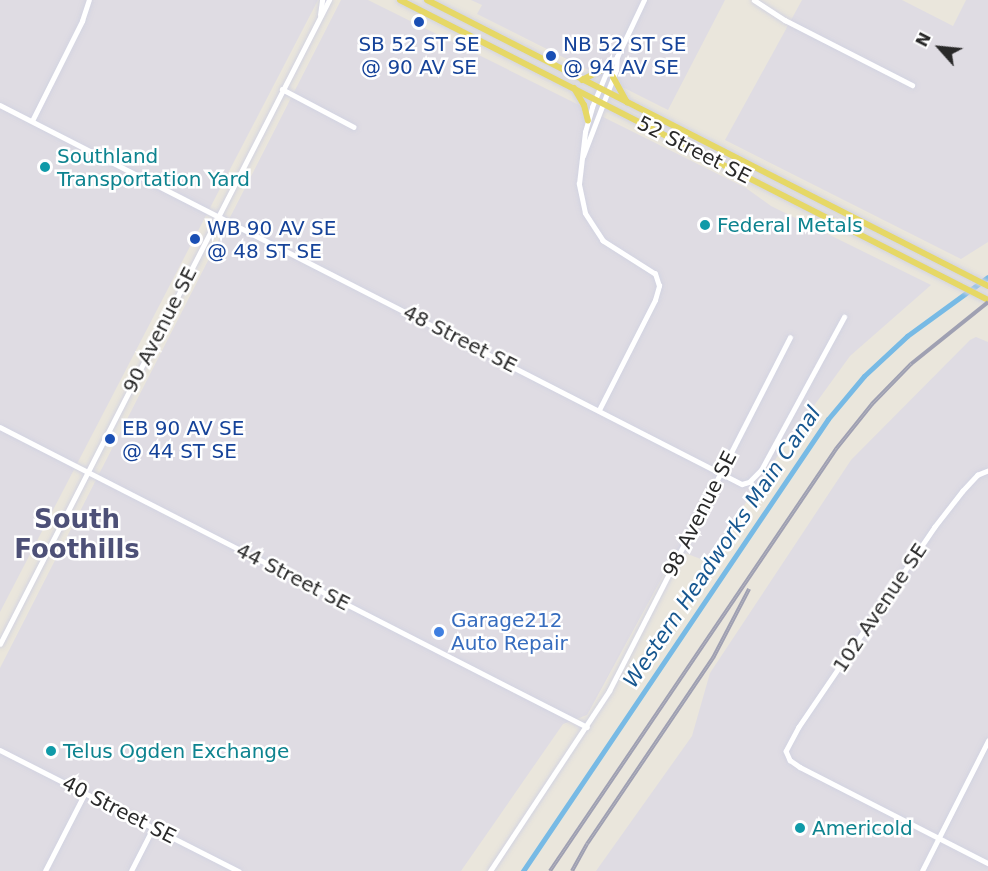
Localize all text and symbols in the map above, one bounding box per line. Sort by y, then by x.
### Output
marker: SB 52 ST SE @ 90 AV SE [412,15,426,29]
north arrow [910,18,970,78]
text: N [912,29,935,50]
place label: SB 52 ST SE @ 90 AV SE [358,32,480,79]
place label: NB 52 ST SE @ 94 AV SE [563,33,686,80]
marker: NB 52 ST SE @ 94 AV SE [544,49,558,63]
street label: 52 Street SE [633,111,755,189]
place label: Southland Transportation Yard [57,144,250,191]
marker: Southland Transportation Yard [38,160,52,174]
place label: Federal Metals [717,213,863,237]
place label: WB 90 AV SE @ 48 ST SE [207,216,336,263]
marker: Federal Metals [698,218,712,232]
marker: WB 90 AV SE @ 48 ST SE [188,232,202,246]
street label: 90 Avenue SE [118,263,202,397]
street label: 48 Street SE [399,300,521,378]
water label: Western Headworks Main Canal [618,401,826,693]
place label: EB 90 AV SE @ 44 ST SE [122,416,244,463]
marker: EB 90 AV SE @ 44 ST SE [103,432,117,446]
street label: 98 Avenue SE [658,447,742,581]
district label: South Foothills [14,504,140,566]
street label: 44 Street SE [232,538,354,616]
street label: 102 Avenue SE [828,539,932,677]
place label: Garage212 Auto Repair [451,608,568,655]
marker: Garage212 Auto Repair [432,625,446,639]
place label: Telus Ogden Exchange [63,739,289,763]
marker: Telus Ogden Exchange [44,744,58,758]
street label: 40 Street SE [58,771,180,849]
place label: Americold [812,816,913,840]
marker: Americold [793,821,807,835]

